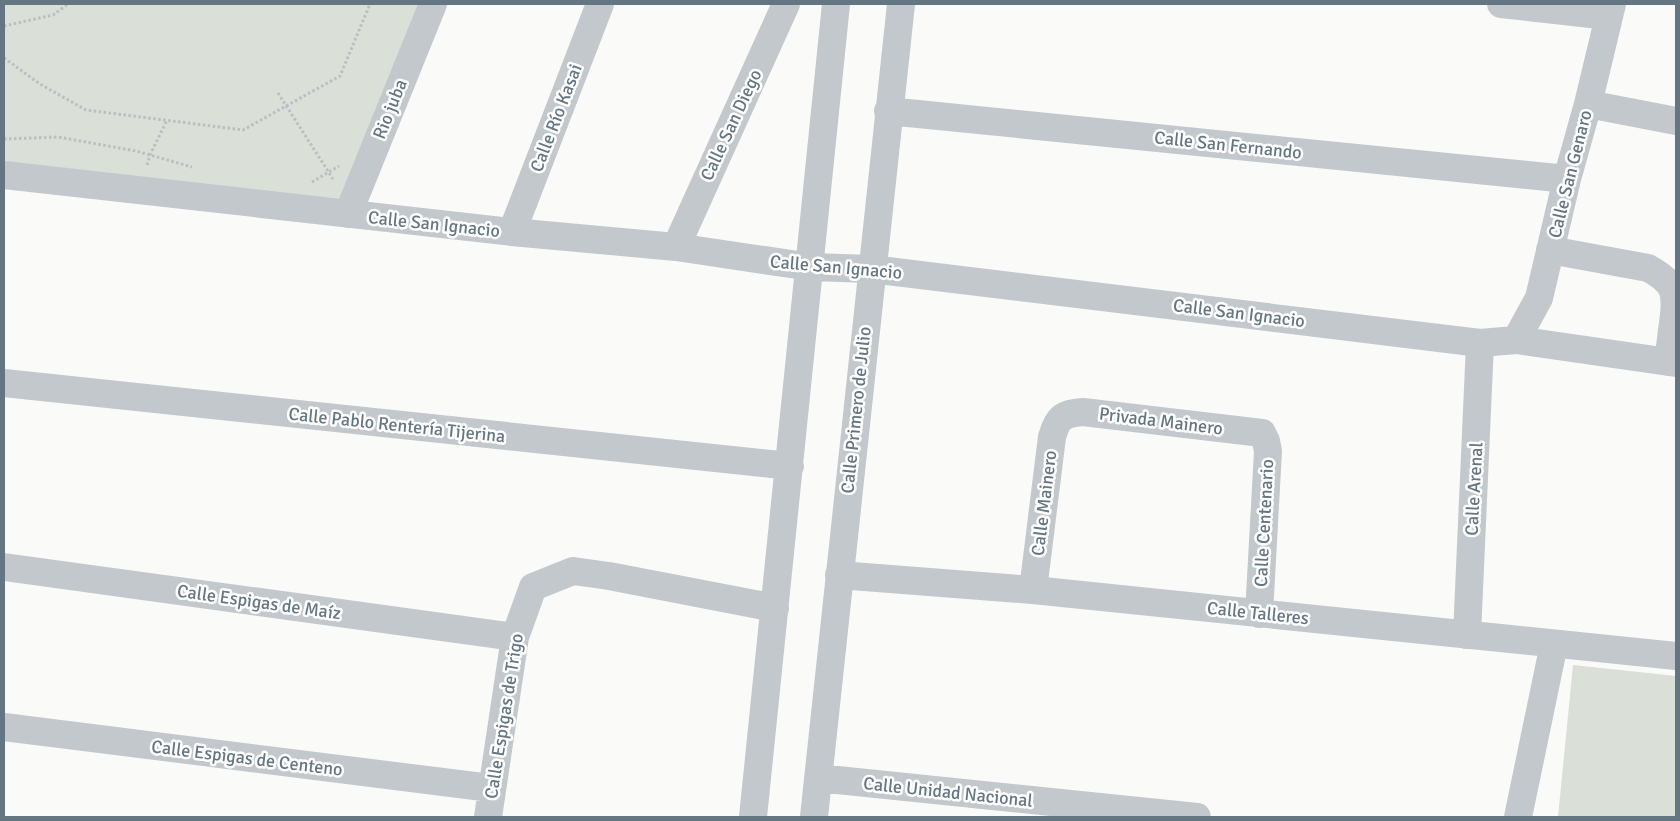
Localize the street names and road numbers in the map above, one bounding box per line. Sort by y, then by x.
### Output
street label: Calle Río Kasai [525,61,587,175]
street label: Calle San Diego [696,66,766,184]
street label: Rio juba [368,76,412,142]
street label: Calle San Genaro [1543,108,1597,240]
street label: Calle San Fernando [1153,126,1303,164]
street label: Calle San Ignacio [367,206,501,242]
street label: Calle San Ignacio [769,250,903,284]
street label: Calle San Ignacio [1172,294,1306,332]
street label: Calle Primero de Julio [836,326,876,494]
street label: Privada Mainero [1098,402,1224,440]
street label: Calle Pablo Rentería Tijerina [288,403,506,447]
street label: Calle Arenal [1461,442,1487,536]
street label: Calle Mainero [1027,449,1061,557]
street label: Calle Centenario [1250,459,1278,587]
street label: Calle Espigas de Maíz [176,580,342,624]
street label: Calle Talleres [1206,597,1310,629]
street label: Calle Espigas de Trigo [480,632,528,800]
street label: Calle Espigas de Centeno [150,735,344,781]
street label: Calle Unidad Nacional [862,772,1034,812]

